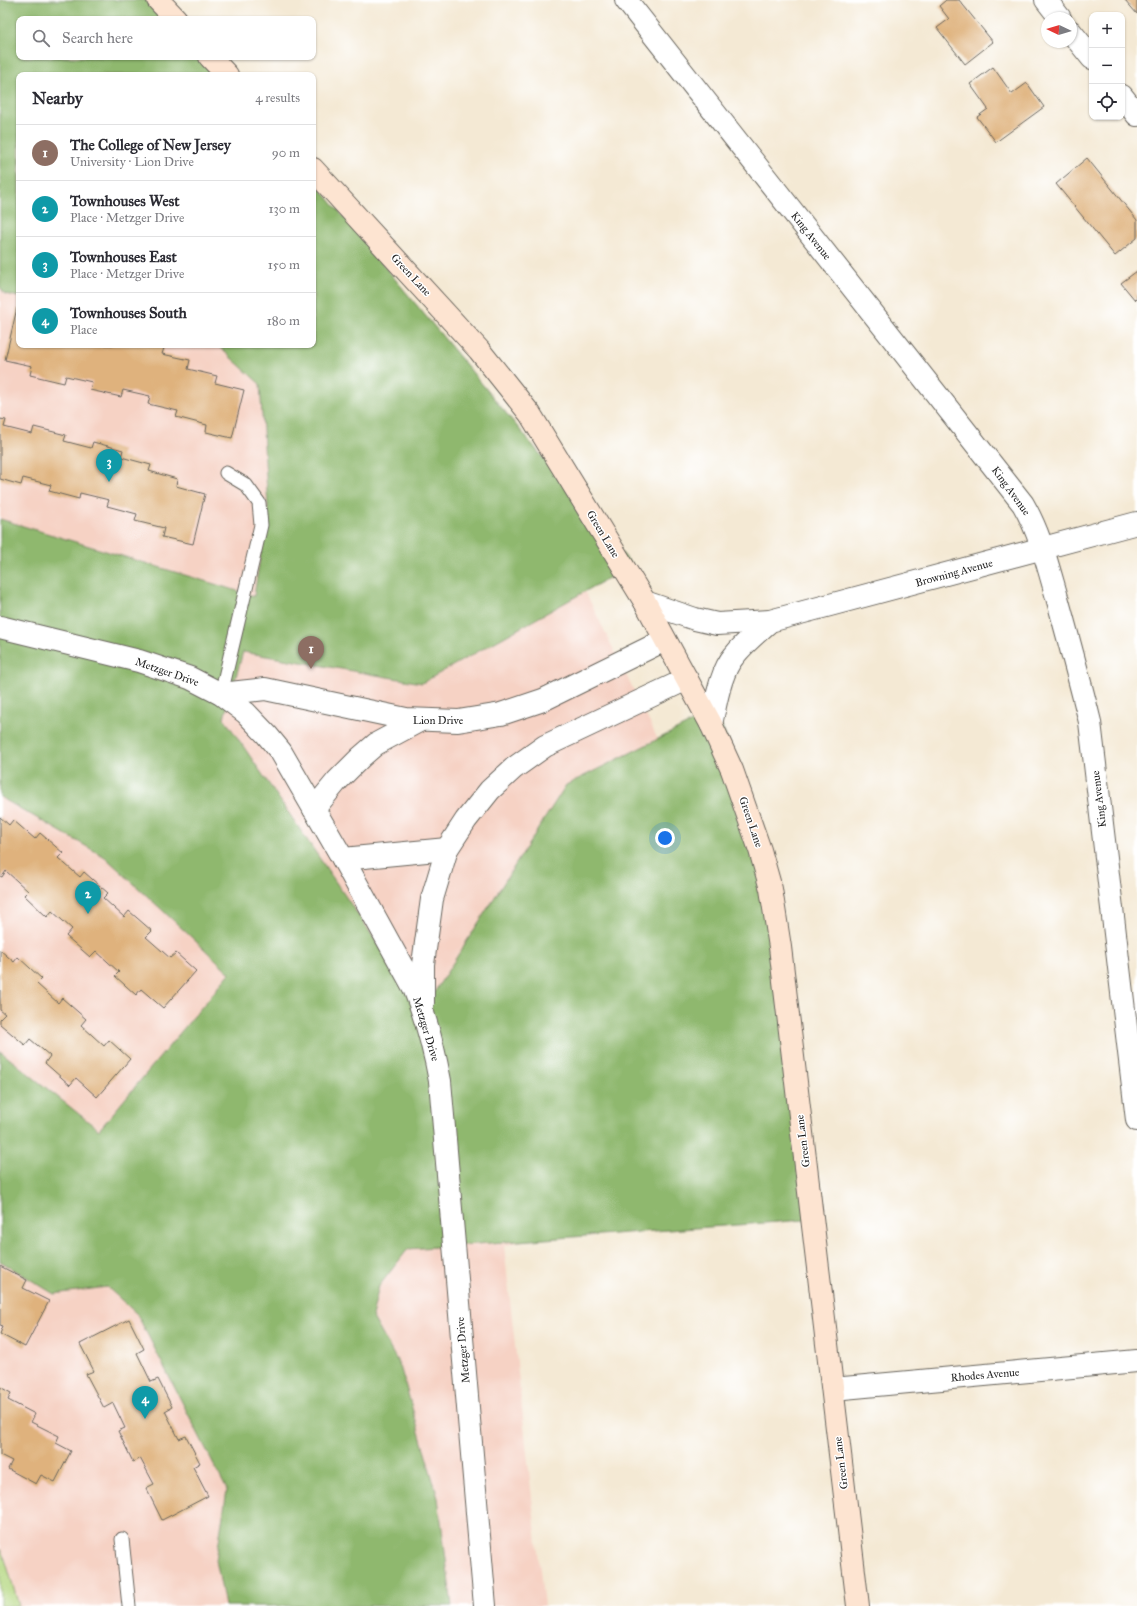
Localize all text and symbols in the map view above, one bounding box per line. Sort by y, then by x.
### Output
north arrow [1041,12,1077,48]
map controls [1089,12,1125,120]
button: + [1089,12,1125,48]
search box [16,16,316,60]
icon: search [30,27,52,49]
text: Search here [62,29,133,47]
button: − [1089,48,1125,84]
button: locate [1089,84,1125,120]
text: Nearby [32,88,83,109]
text: 4 results [255,90,300,106]
text: The College of New Jersey [70,136,231,154]
text: 1 [42,145,48,161]
text: 90 m [272,145,300,161]
text: University · Lion Drive [70,154,194,170]
text: Townhouses West [70,192,180,210]
text: 2 [42,201,48,217]
text: 130 m [268,201,300,217]
street label: King Avenue [788,209,834,263]
text: Place · Metzger Drive [70,210,184,226]
text: Townhouses East [70,248,177,266]
street label: Green Lane [388,251,434,299]
text: 3 [42,257,48,273]
text: 150 m [268,257,300,273]
text: Place · Metzger Drive [70,266,184,282]
text: Townhouses South [70,304,187,322]
text: 4 [41,313,49,329]
text: 180 m [267,313,300,329]
text: Place [70,322,97,338]
pin: 3 [96,449,122,482]
street label: King Avenue [989,464,1033,518]
street label: Green Lane [584,508,622,560]
street label: Browning Avenue [914,556,994,590]
pin: 1 [298,636,324,669]
street label: Metzger Drive [133,655,201,689]
street label: Lion Drive [413,714,464,727]
street label: King Avenue [1089,769,1109,828]
street label: Green Lane [736,795,766,850]
your location [655,828,675,848]
pin: 2 [75,881,101,914]
street label: Metzger Drive [410,995,442,1063]
street label: Green Lane [793,1114,813,1168]
street label: Metzger Drive [454,1316,472,1384]
street label: Rhodes Avenue [950,1365,1020,1384]
pin: 4 [132,1386,158,1419]
street label: Green Lane [831,1436,851,1490]

